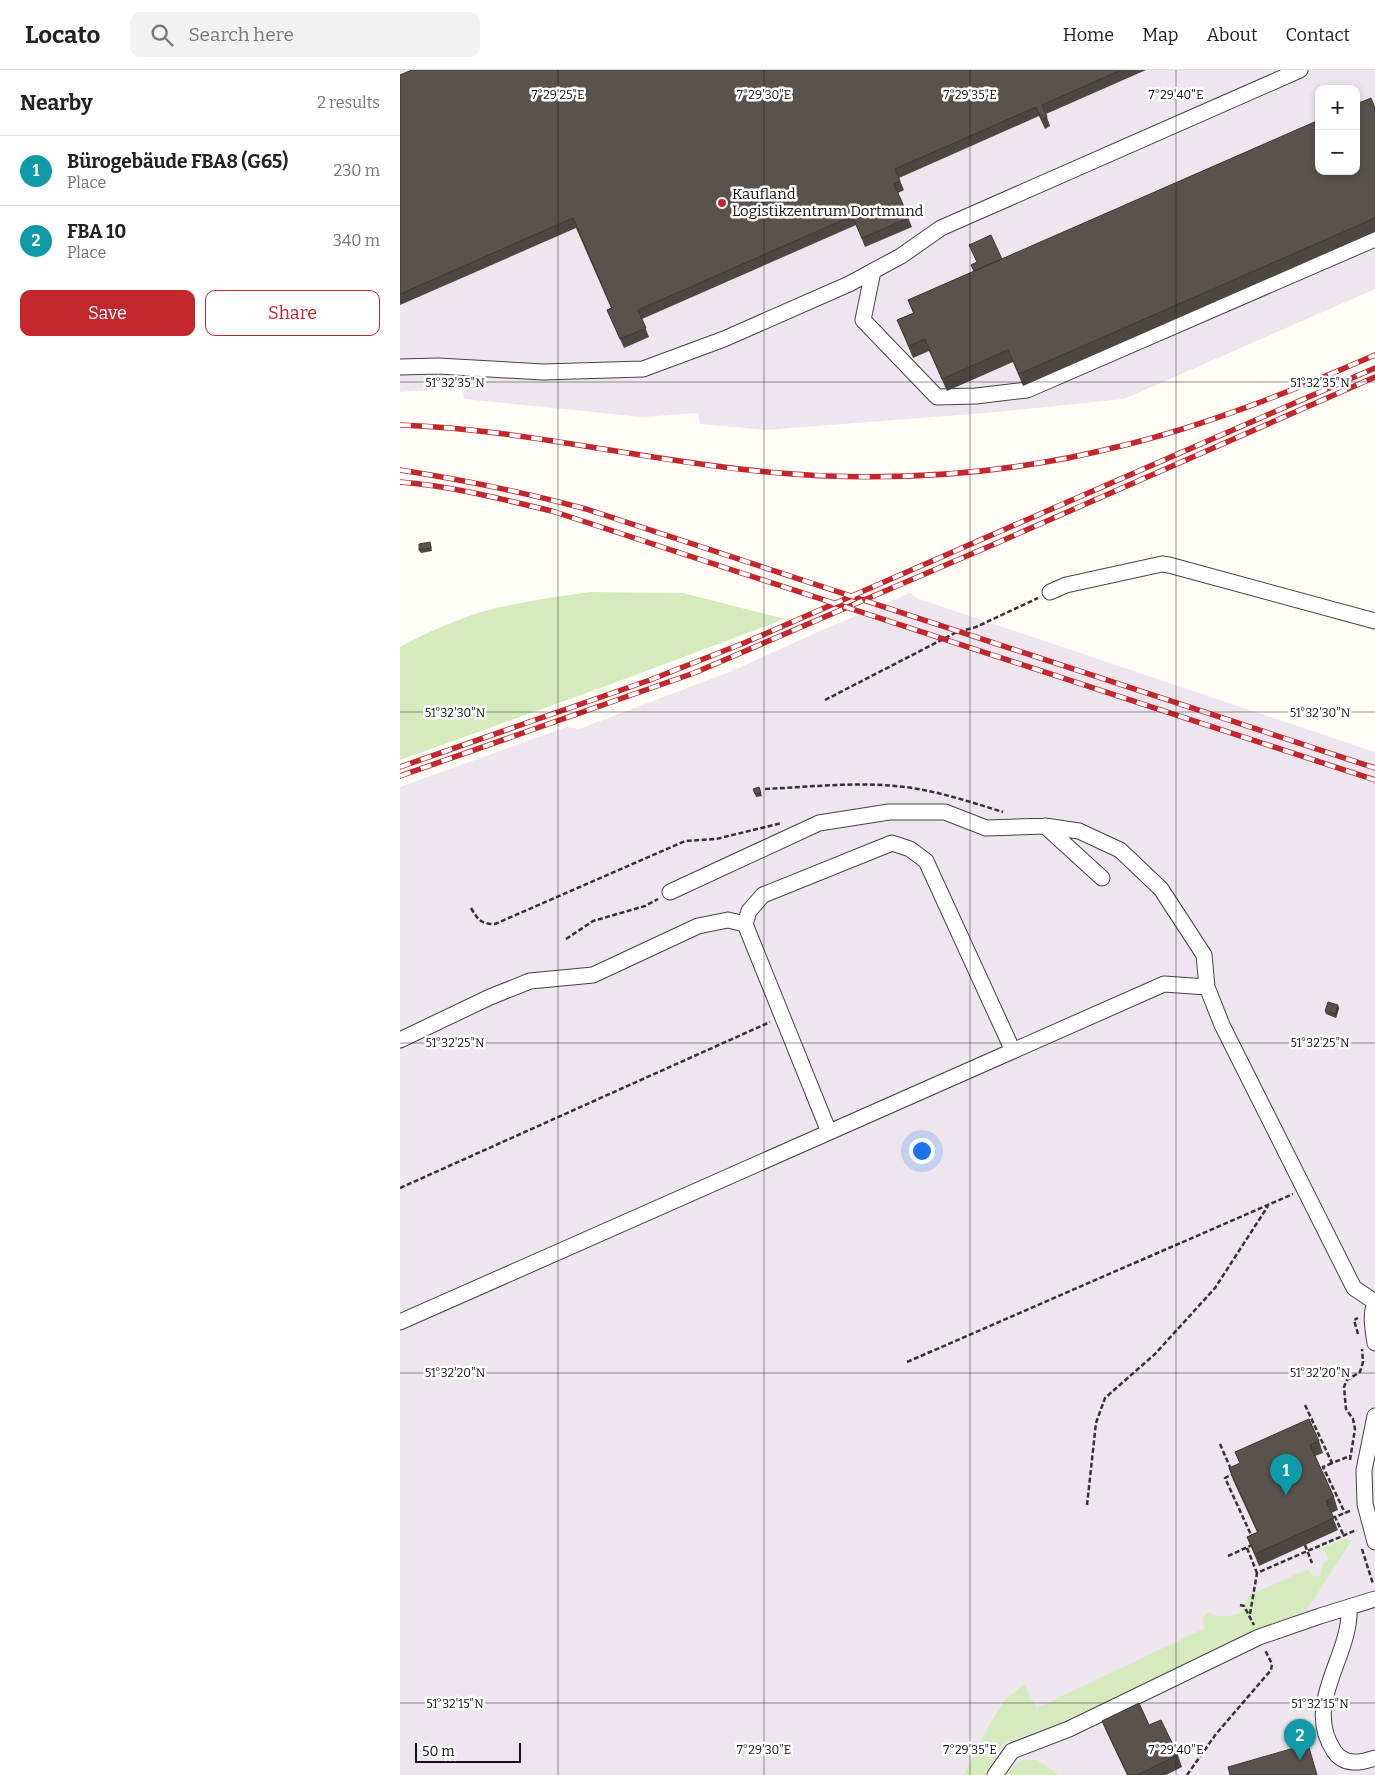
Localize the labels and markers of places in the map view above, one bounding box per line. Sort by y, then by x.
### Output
place label: Kaufland Logistikzentrum Dortmund [732,185,924,220]
marker: Kaufland Logistikzentrum Dortmund [716,197,728,209]
pin: 1 [1270,1454,1302,1495]
pin: 2 [1284,1719,1316,1760]

